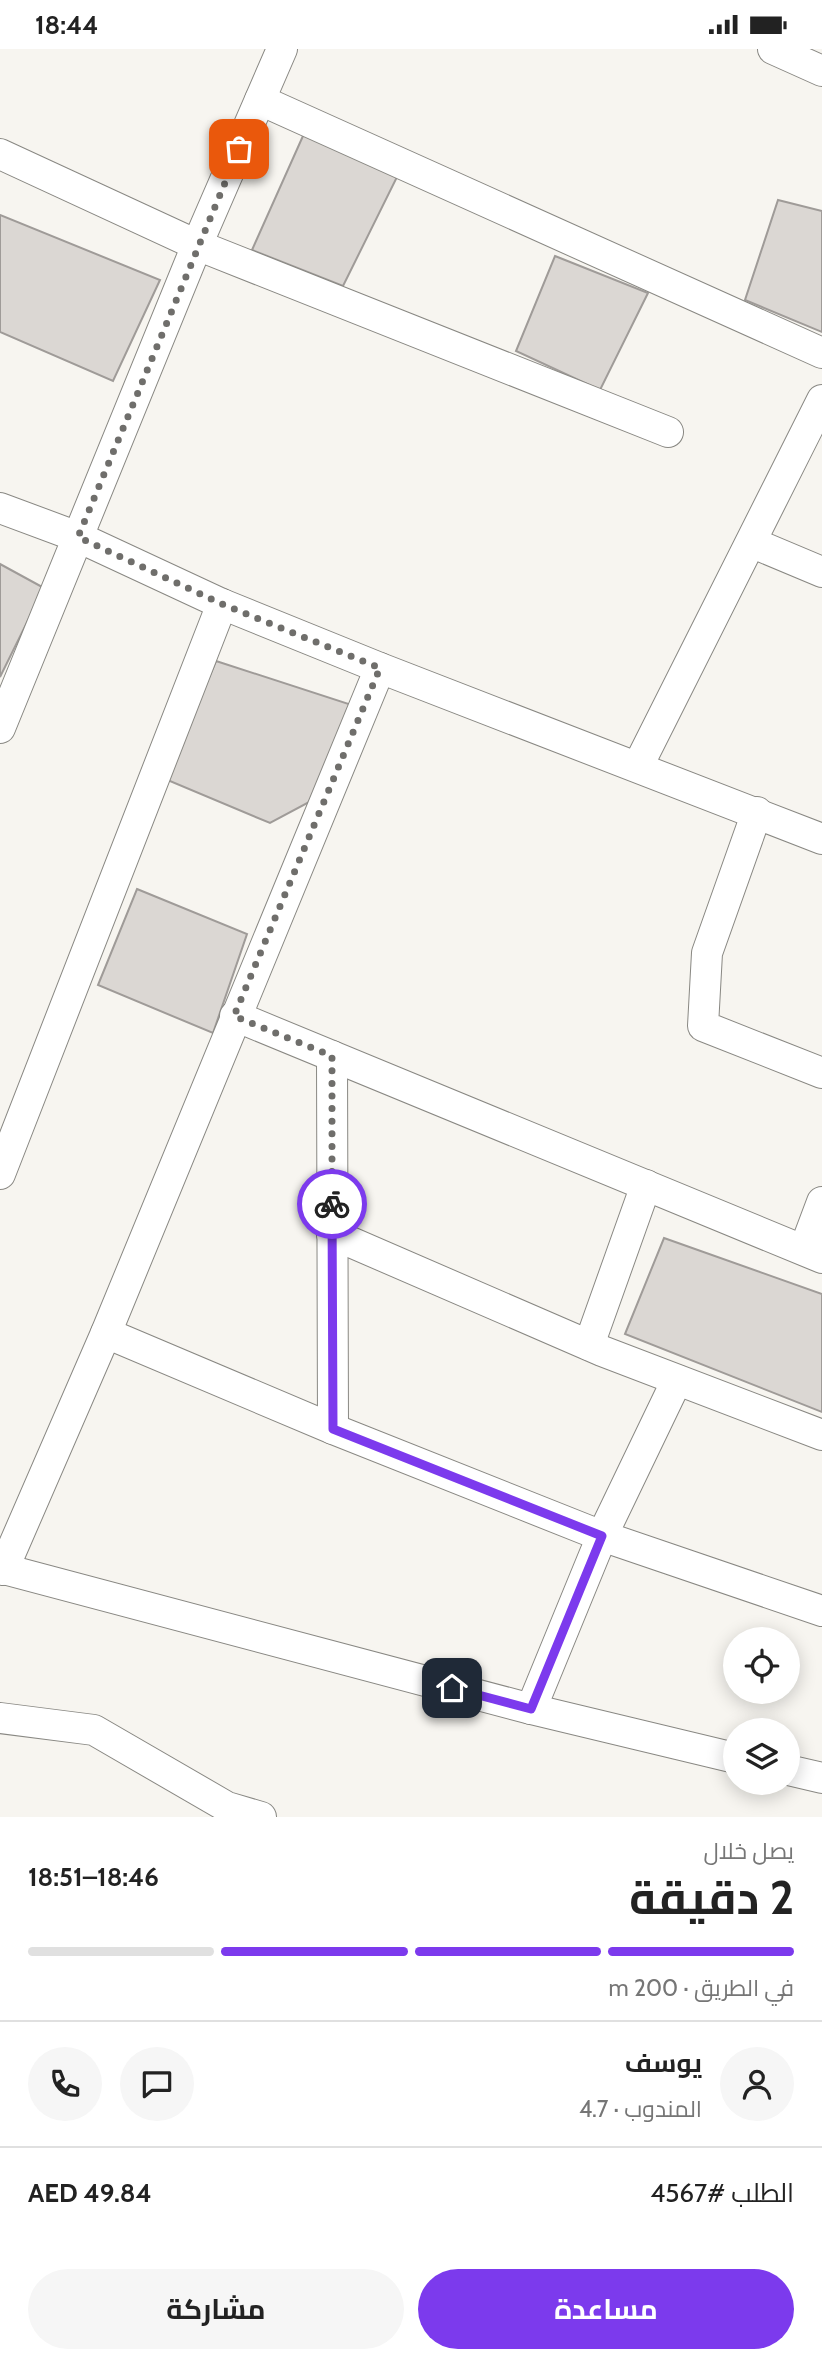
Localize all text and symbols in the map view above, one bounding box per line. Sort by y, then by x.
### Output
text: 18:44 [35,9,98,41]
pin [209,119,269,179]
icon: bag [220,130,258,168]
courier [297,1169,367,1239]
icon: bike [313,1185,351,1223]
map controls [723,1627,800,1795]
button: locate [723,1627,800,1704]
pin [422,1658,482,1718]
icon: home [433,1669,471,1707]
button: layers [723,1718,800,1795]
text: يصل خلال [703,1837,794,1865]
text: 18:46–18:51 [28,1861,159,1893]
text: 2 دقيقة [629,1870,794,1926]
text: في الطريق · 200 m [609,1974,794,2002]
button: phone [28,2047,102,2121]
button: chat [120,2047,194,2121]
text: يوسف [625,2047,702,2079]
button: person [720,2047,794,2121]
text: المندوب · 4.7 [579,2095,702,2123]
text: AED 49.84 [28,2177,152,2209]
text: الطلب #4567 [650,2177,794,2209]
button: مشاركة [28,2269,404,2349]
button: مساعدة [418,2269,794,2349]

